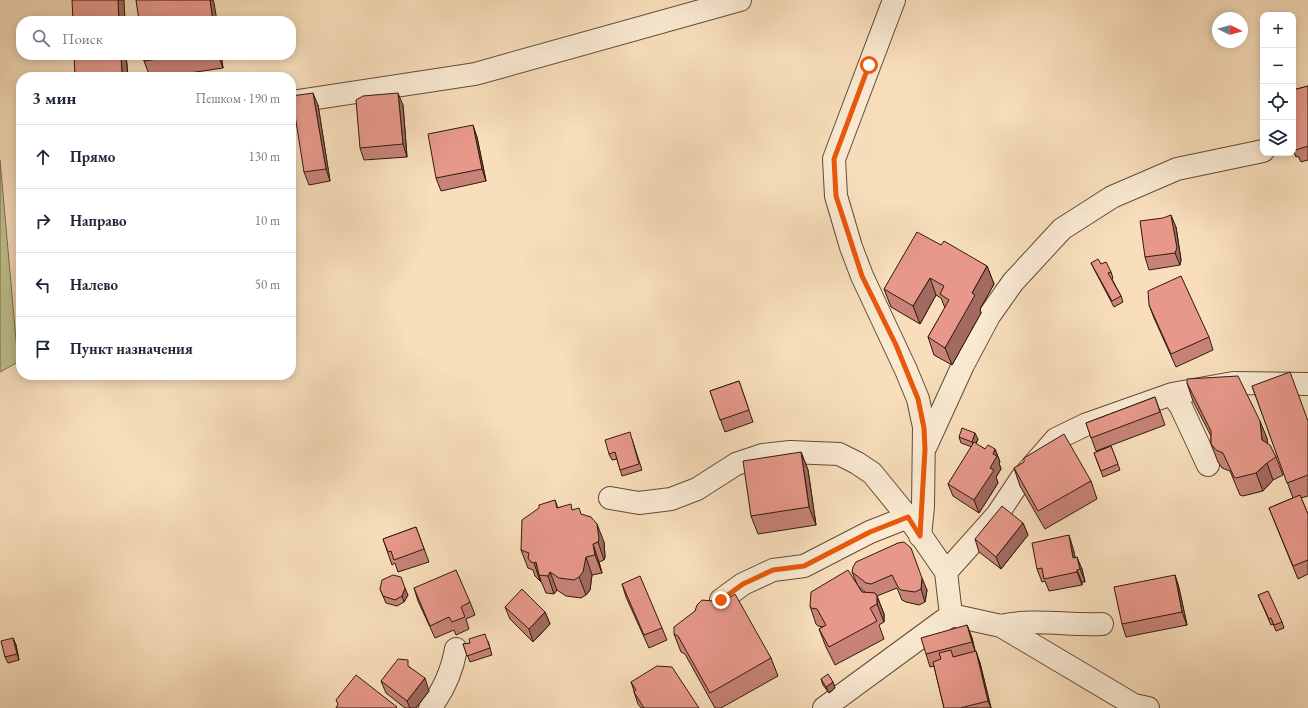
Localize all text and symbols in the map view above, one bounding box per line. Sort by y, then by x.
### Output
north arrow [1212,12,1248,48]
map controls [1260,12,1296,156]
button: + [1260,12,1296,48]
search box [16,16,296,60]
icon: search [30,27,52,49]
text: Поиск [62,29,103,48]
button: − [1260,48,1296,84]
route start [860,56,878,74]
button: locate [1260,84,1296,120]
text: 3 мин [32,87,76,109]
text: Пешком · 190 m [196,90,280,107]
button: layers [1260,120,1296,156]
icon: ahead [32,146,54,168]
text: Прямо [70,147,115,166]
text: 130 m [249,148,280,165]
icon: right [32,210,54,232]
text: Направо [70,211,127,230]
text: 10 m [255,212,280,229]
icon: left [32,274,54,296]
text: Налево [70,275,118,294]
text: 50 m [255,276,280,293]
icon: arrive [32,338,54,360]
text: Пункт назначения [70,339,193,358]
route end [712,591,730,609]

